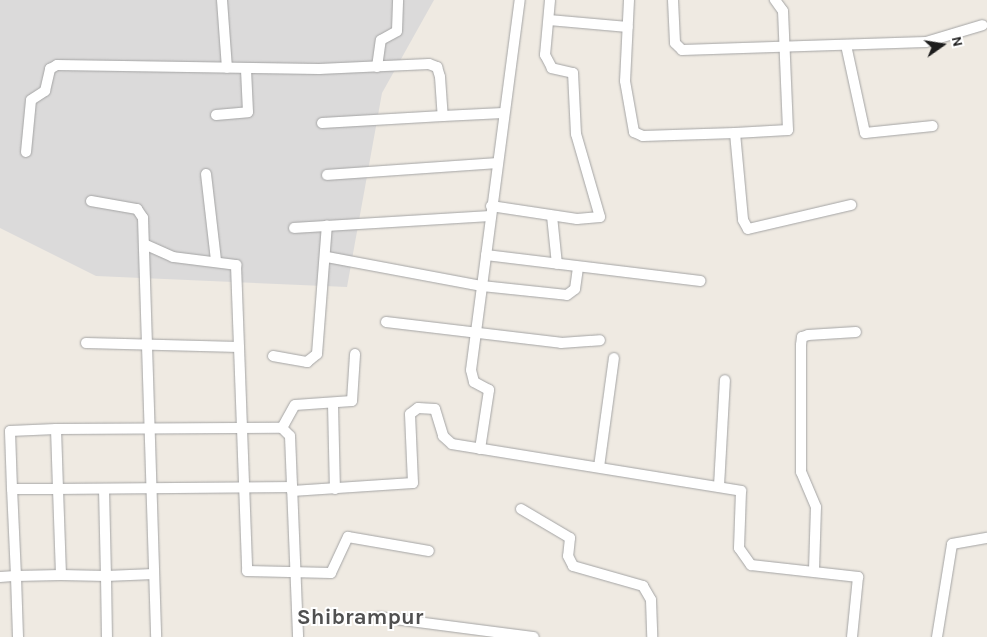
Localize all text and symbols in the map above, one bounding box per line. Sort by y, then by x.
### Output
north arrow [917,20,967,70]
text: N [948,35,967,48]
district label: Shibrampur [297,605,423,631]

